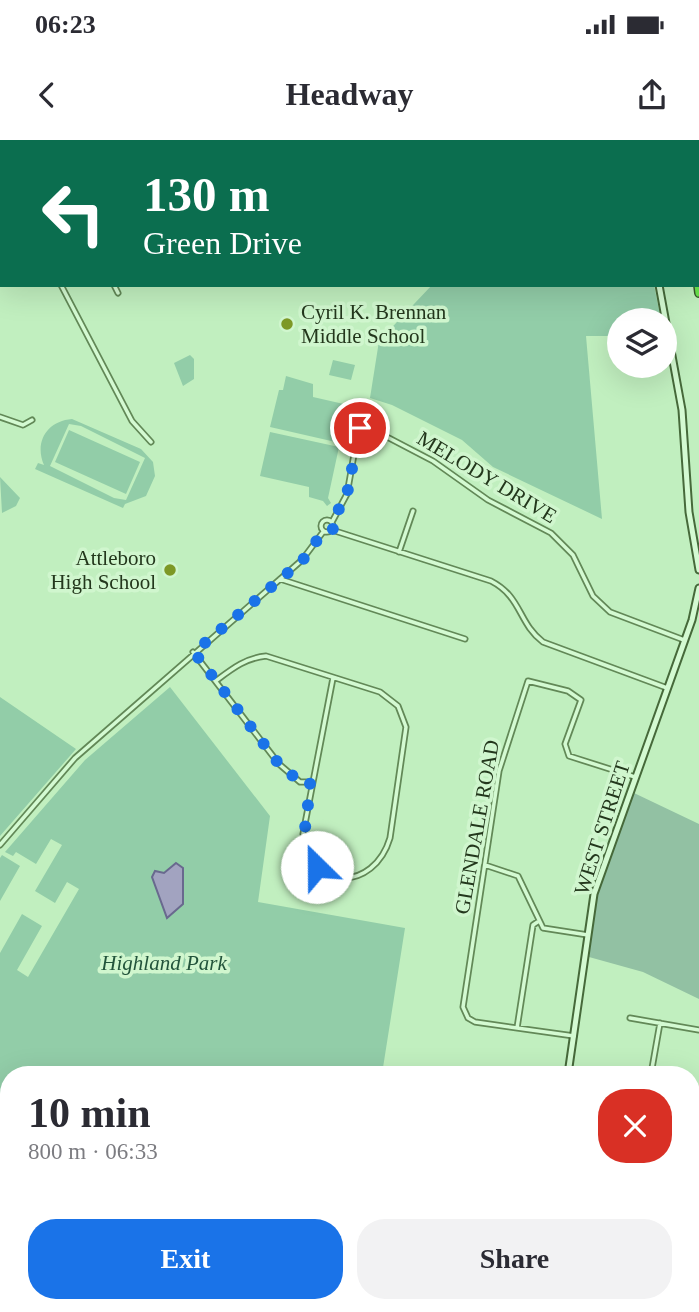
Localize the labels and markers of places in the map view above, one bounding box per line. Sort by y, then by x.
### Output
place label: Cyril K. Brennan Middle School [301,300,447,348]
marker: Cyril K. Brennan Middle School [279,316,295,332]
pin [330,398,390,458]
place label: Attleboro High School [50,546,156,594]
marker: Attleboro High School [162,562,178,578]

